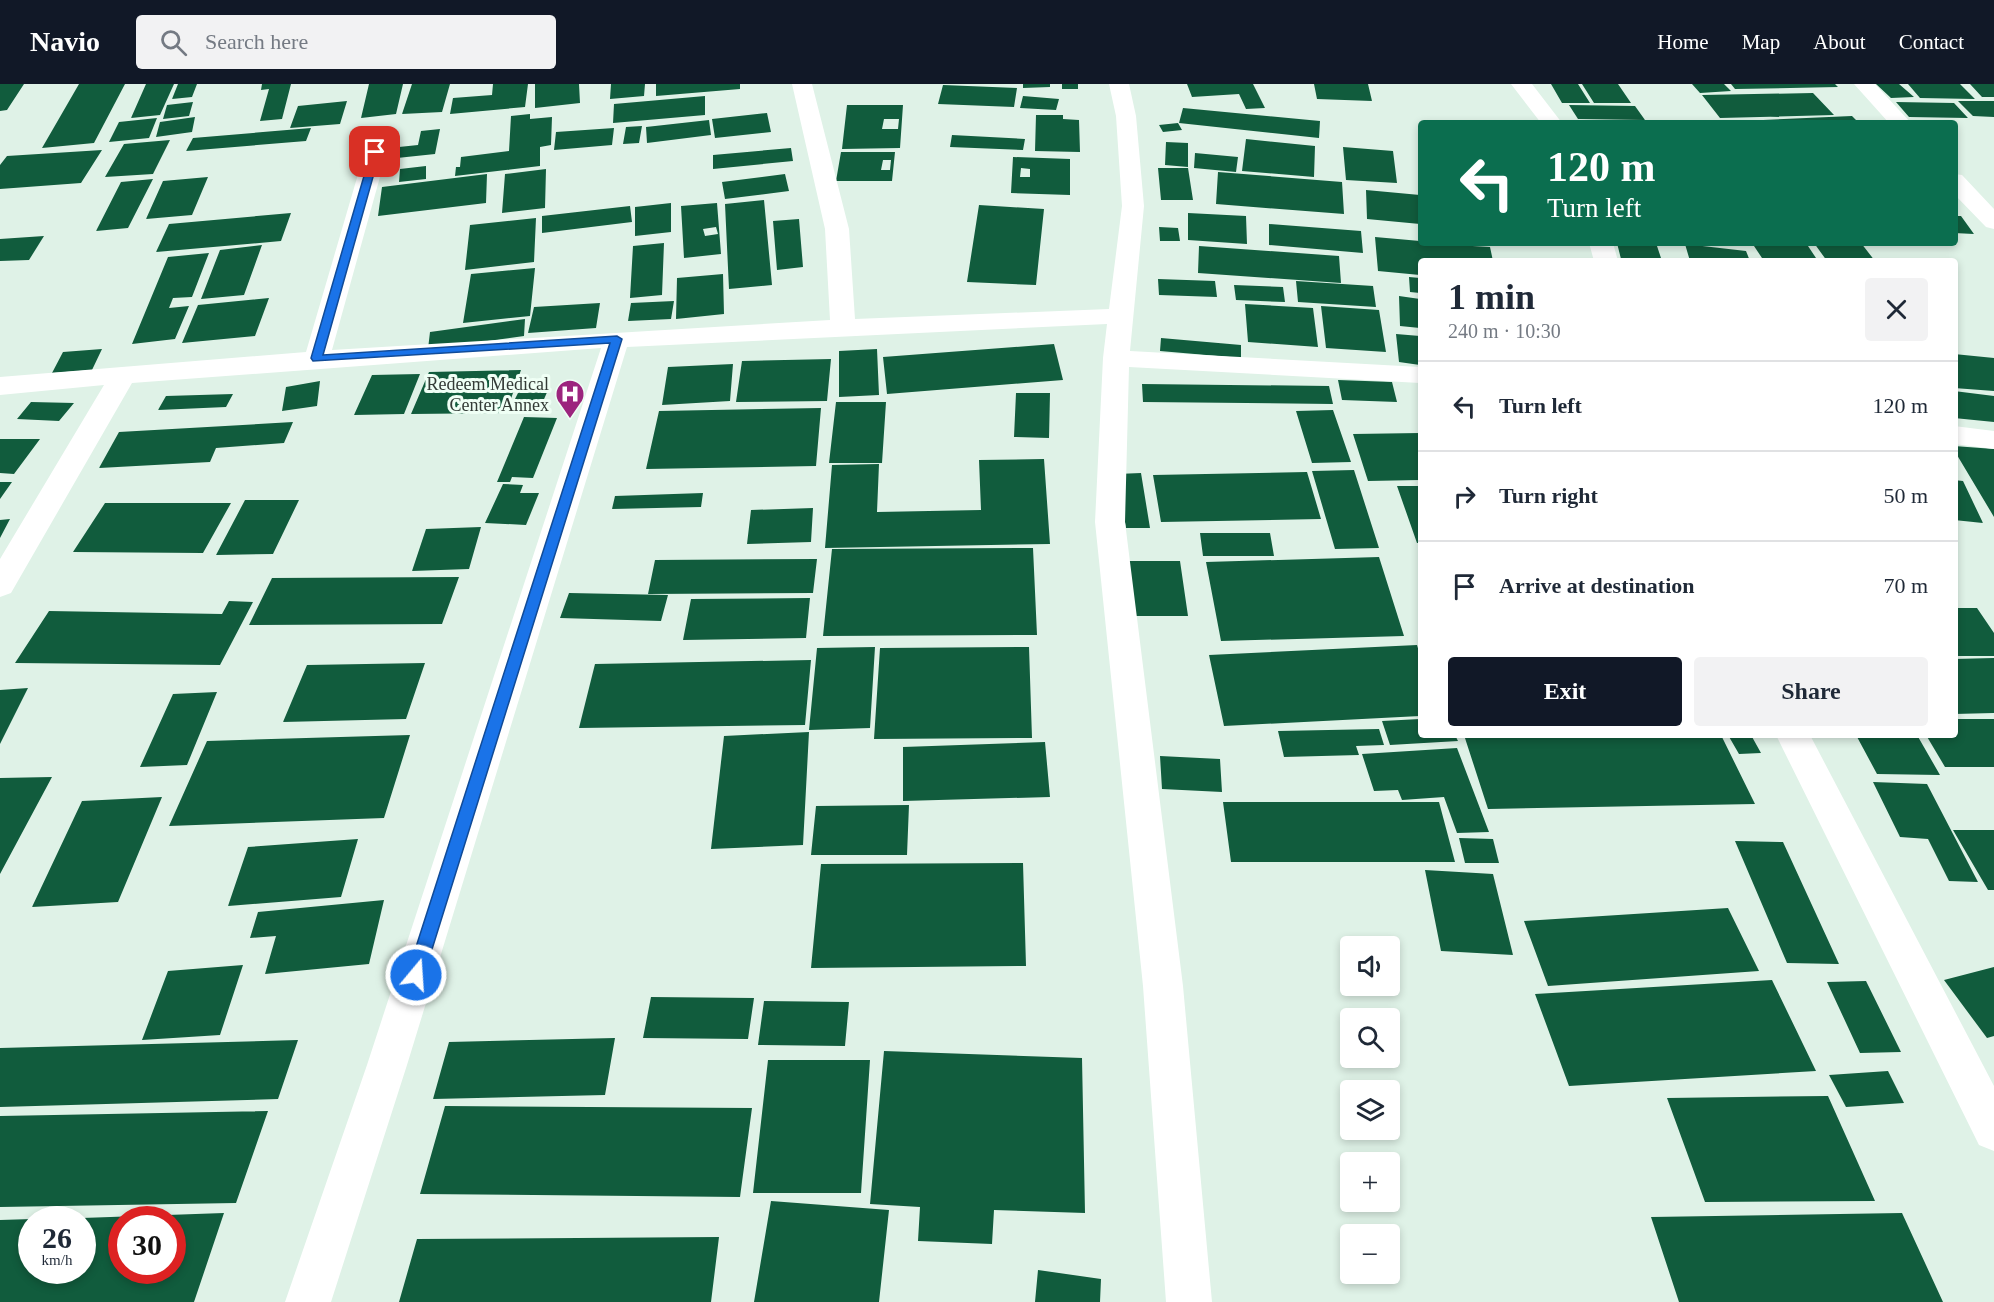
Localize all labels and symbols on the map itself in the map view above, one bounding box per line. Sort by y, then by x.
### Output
pin [349,126,400,177]
place label: Redeem Medical Center Annex [427,374,549,415]
hospital icon: Redeem Medical Center Annex [554,378,586,420]
position arrow [384,943,448,1007]
speed limit sign: 30 [108,1206,186,1284]

